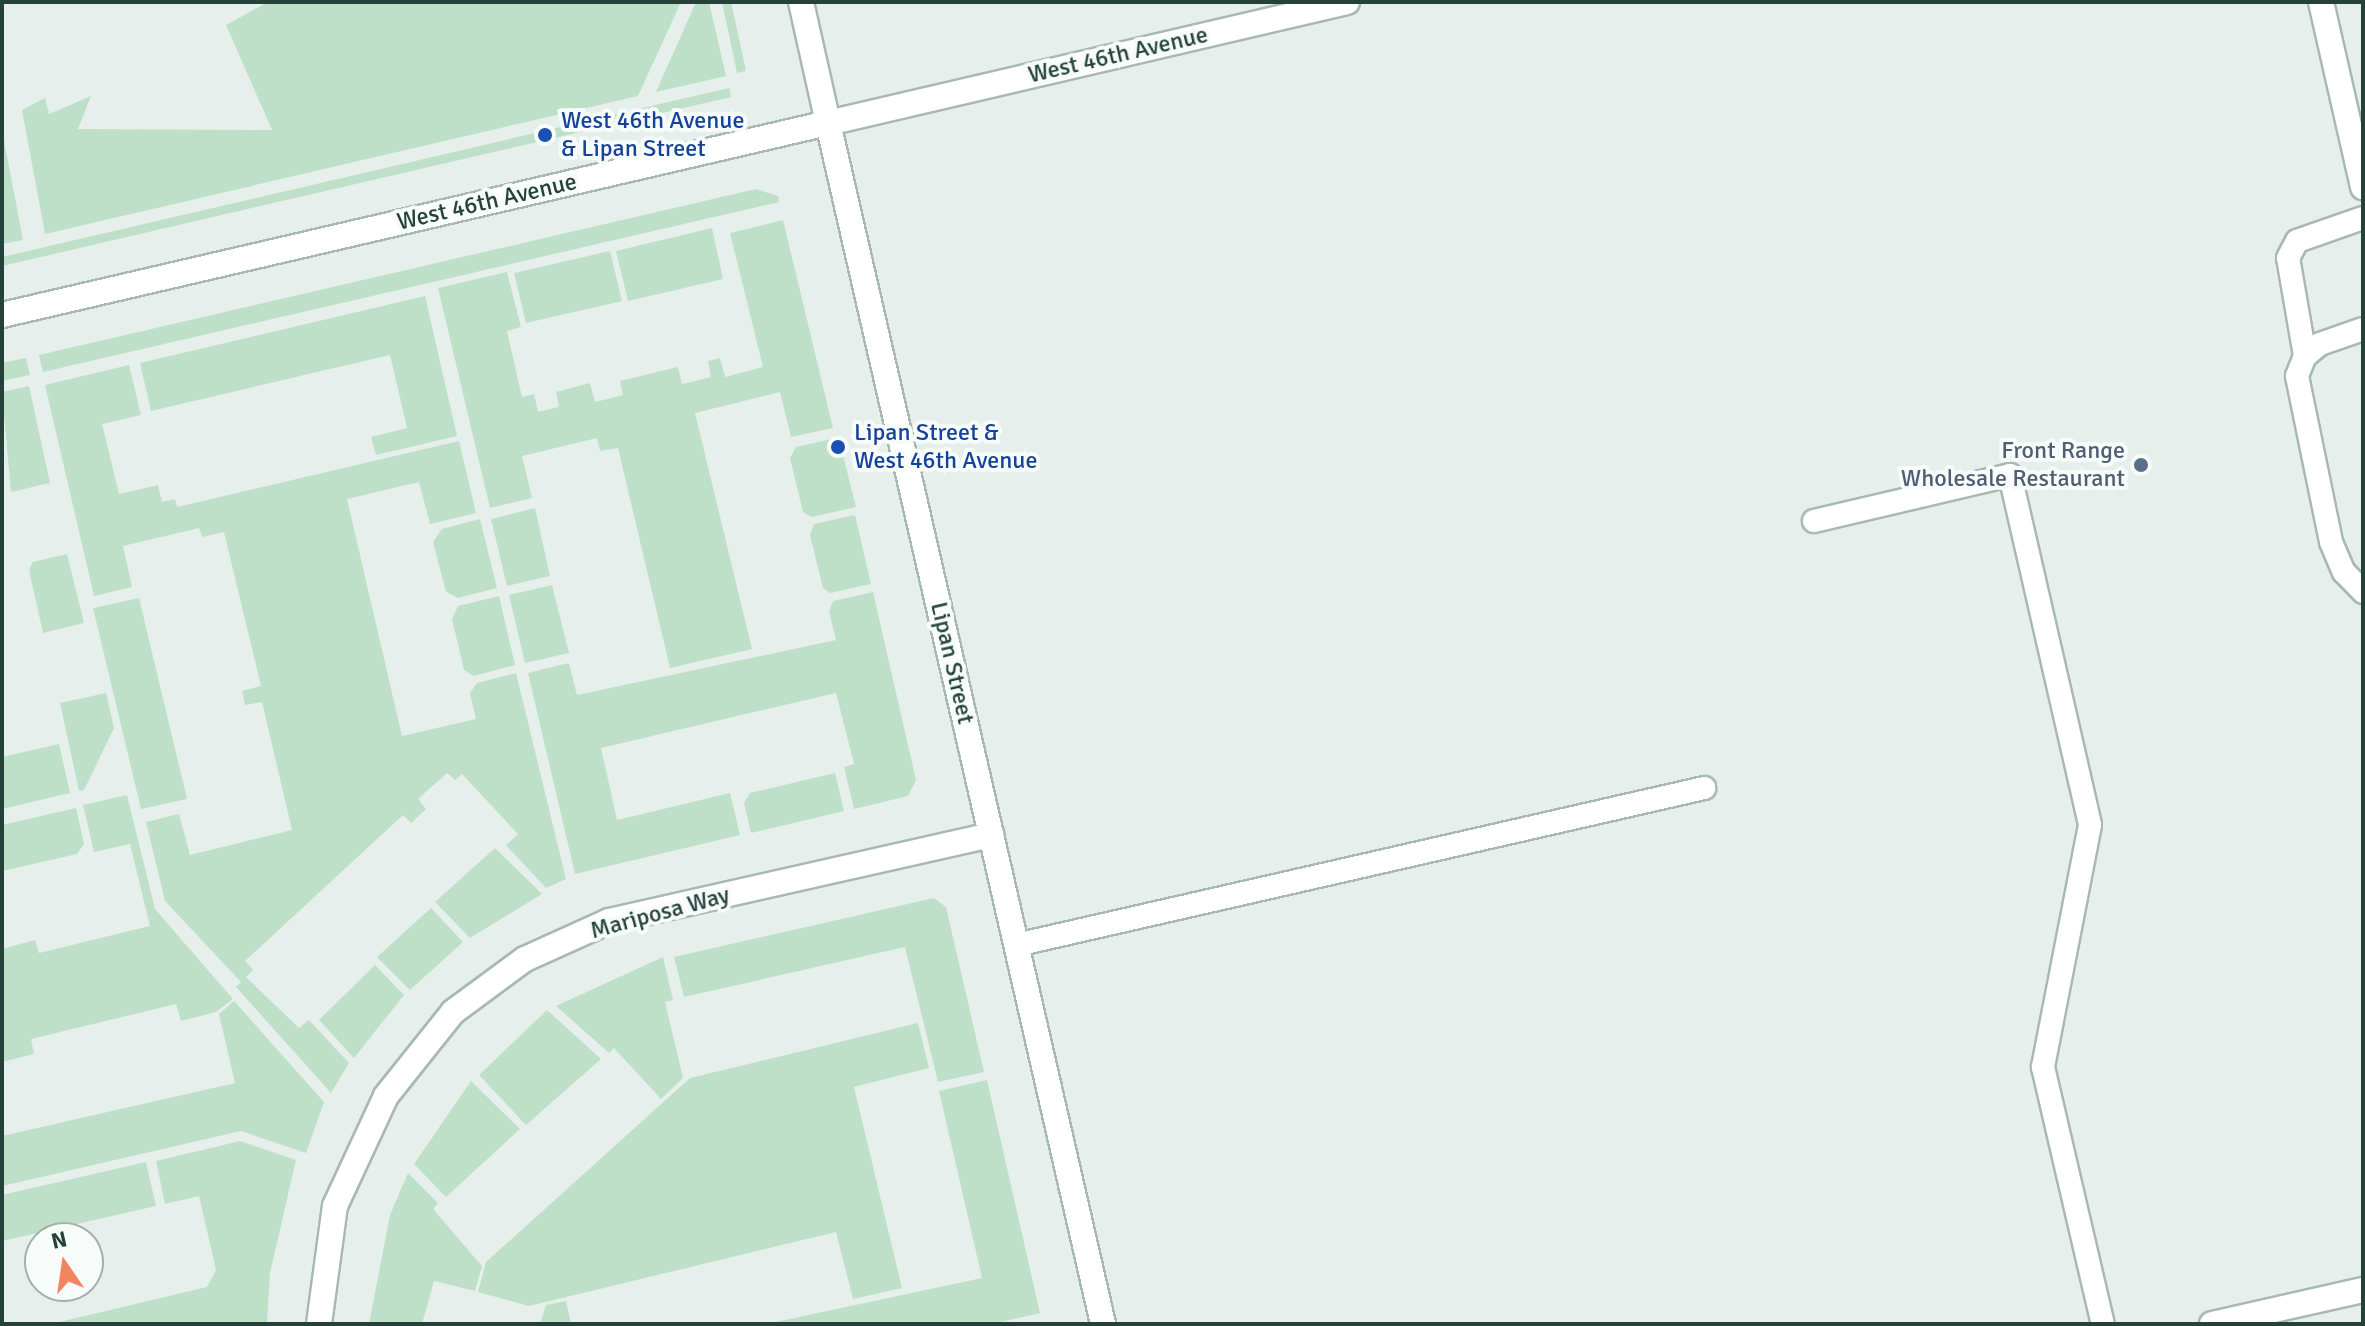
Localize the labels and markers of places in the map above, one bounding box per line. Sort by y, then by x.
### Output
place label: West 46th Avenue & Lipan Street [561,107,744,163]
marker: West 46th Avenue & Lipan Street [536,126,554,144]
place label: Lipan Street & West 46th Avenue [854,419,1037,475]
place label: Front Range Wholesale Restaurant [1901,437,2125,493]
marker: Lipan Street & West 46th Avenue [829,438,847,456]
marker: Front Range Wholesale Restaurant [2132,456,2150,474]

